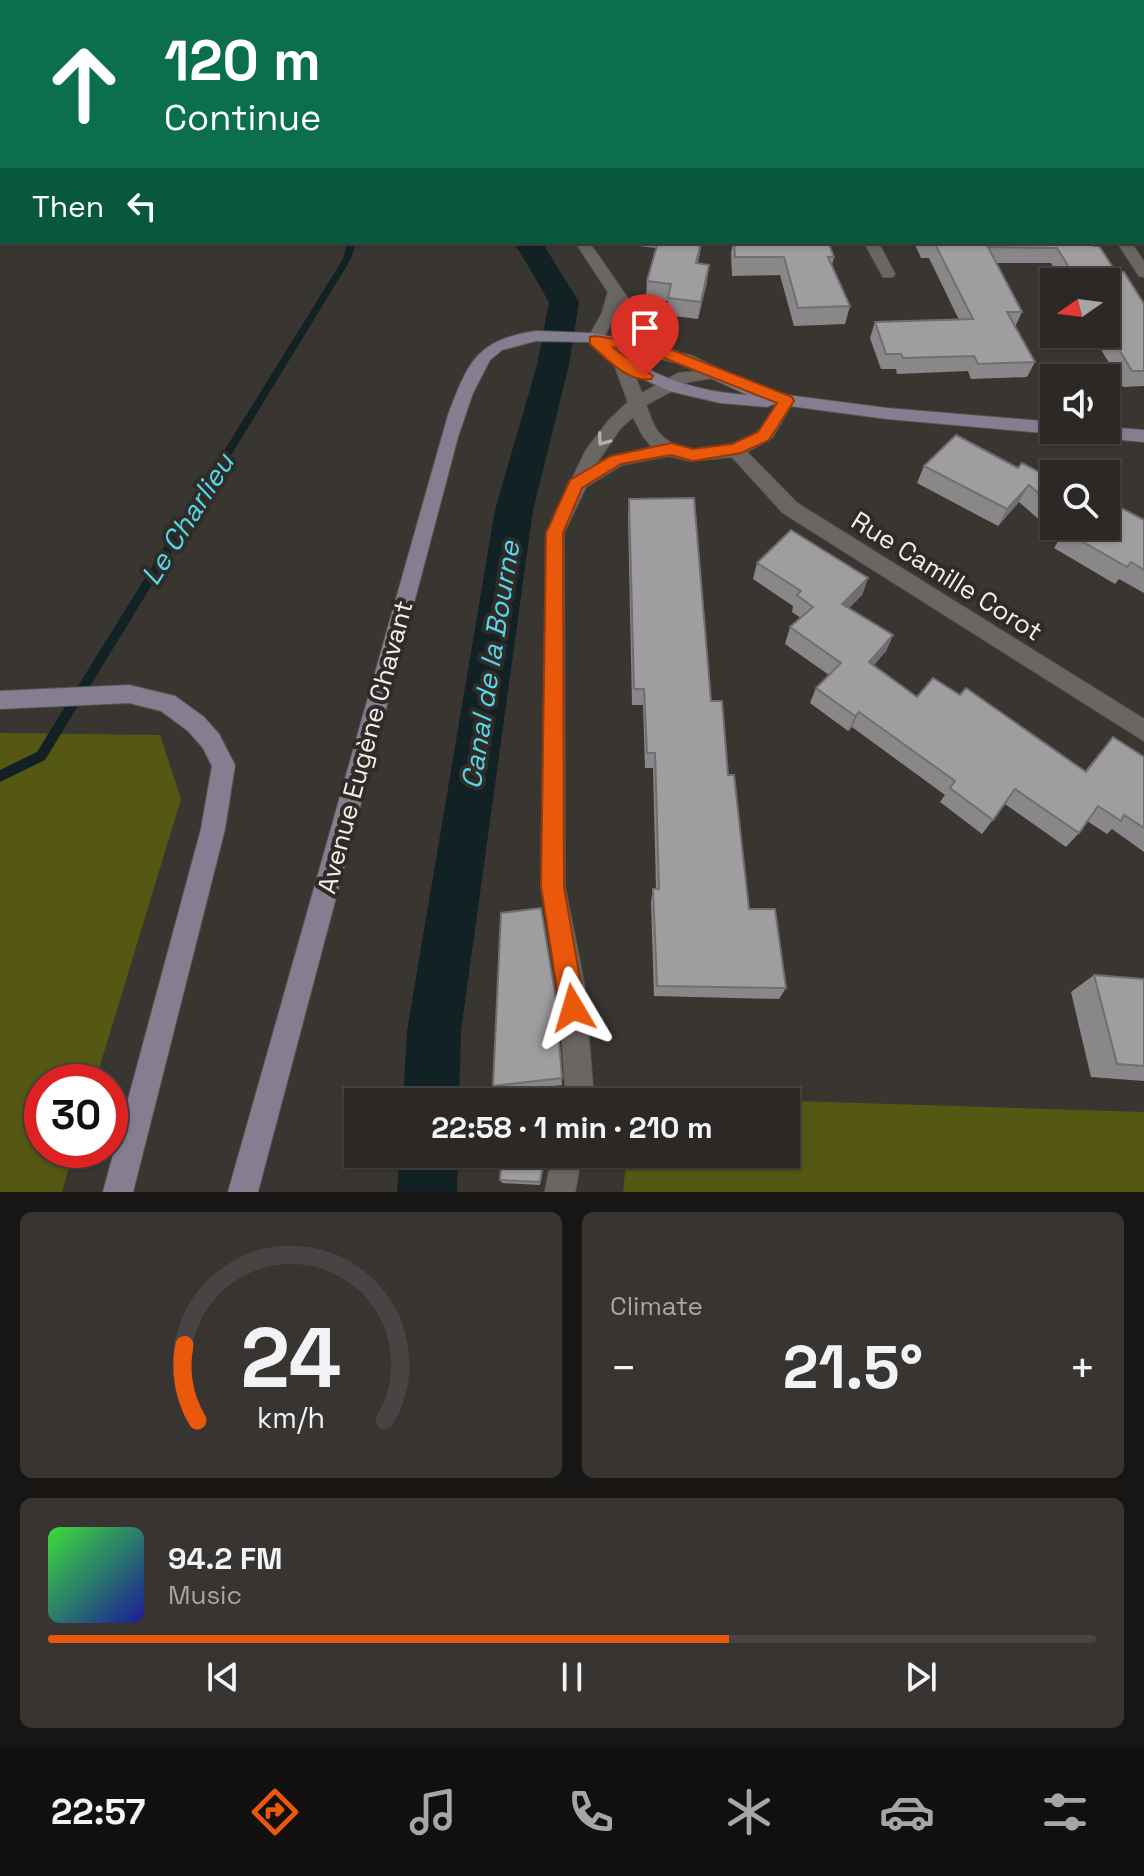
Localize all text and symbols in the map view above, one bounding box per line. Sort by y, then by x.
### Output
text: 120 m [164,25,321,96]
icon: ahead [32,32,136,136]
text: Continue [164,95,321,141]
icon: left [120,184,164,228]
text: Then [32,187,104,226]
north arrow [1040,268,1120,348]
map controls [1040,268,1120,540]
pin [611,294,679,376]
icon: arrive [623,306,667,350]
button: sound [1040,364,1120,444]
one-way arrow [598,431,612,445]
water label: Le Charlieu [132,445,243,591]
button: search [1040,460,1120,540]
street label: Rue Camille Corot [845,504,1049,648]
water label: Canal de la Bourne [453,537,528,792]
street label: Avenue Eugène Chavant [309,597,421,897]
position arrow [531,966,615,1050]
speed limit sign: 30 [24,1064,128,1168]
text: 22:58 · 1 min · 210 m [431,1108,713,1147]
text: Climate [610,1289,703,1323]
text: 24 [241,1305,341,1411]
text: 21.5° [783,1329,923,1406]
text: − [610,1340,637,1396]
text: + [1069,1340,1096,1396]
text: km/h [257,1400,325,1436]
text: 94.2 FM [168,1539,282,1578]
text: Music [168,1578,242,1612]
icon: previous [201,1655,245,1699]
icon: pause [550,1655,594,1699]
icon: next [899,1655,943,1699]
icon: directions [247,1784,303,1840]
icon: music [405,1784,461,1840]
icon: phone [563,1784,619,1840]
icon: climate [721,1784,777,1840]
icon: car [879,1784,935,1840]
icon: filters [1037,1784,1093,1840]
text: 22:57 [51,1789,146,1835]

